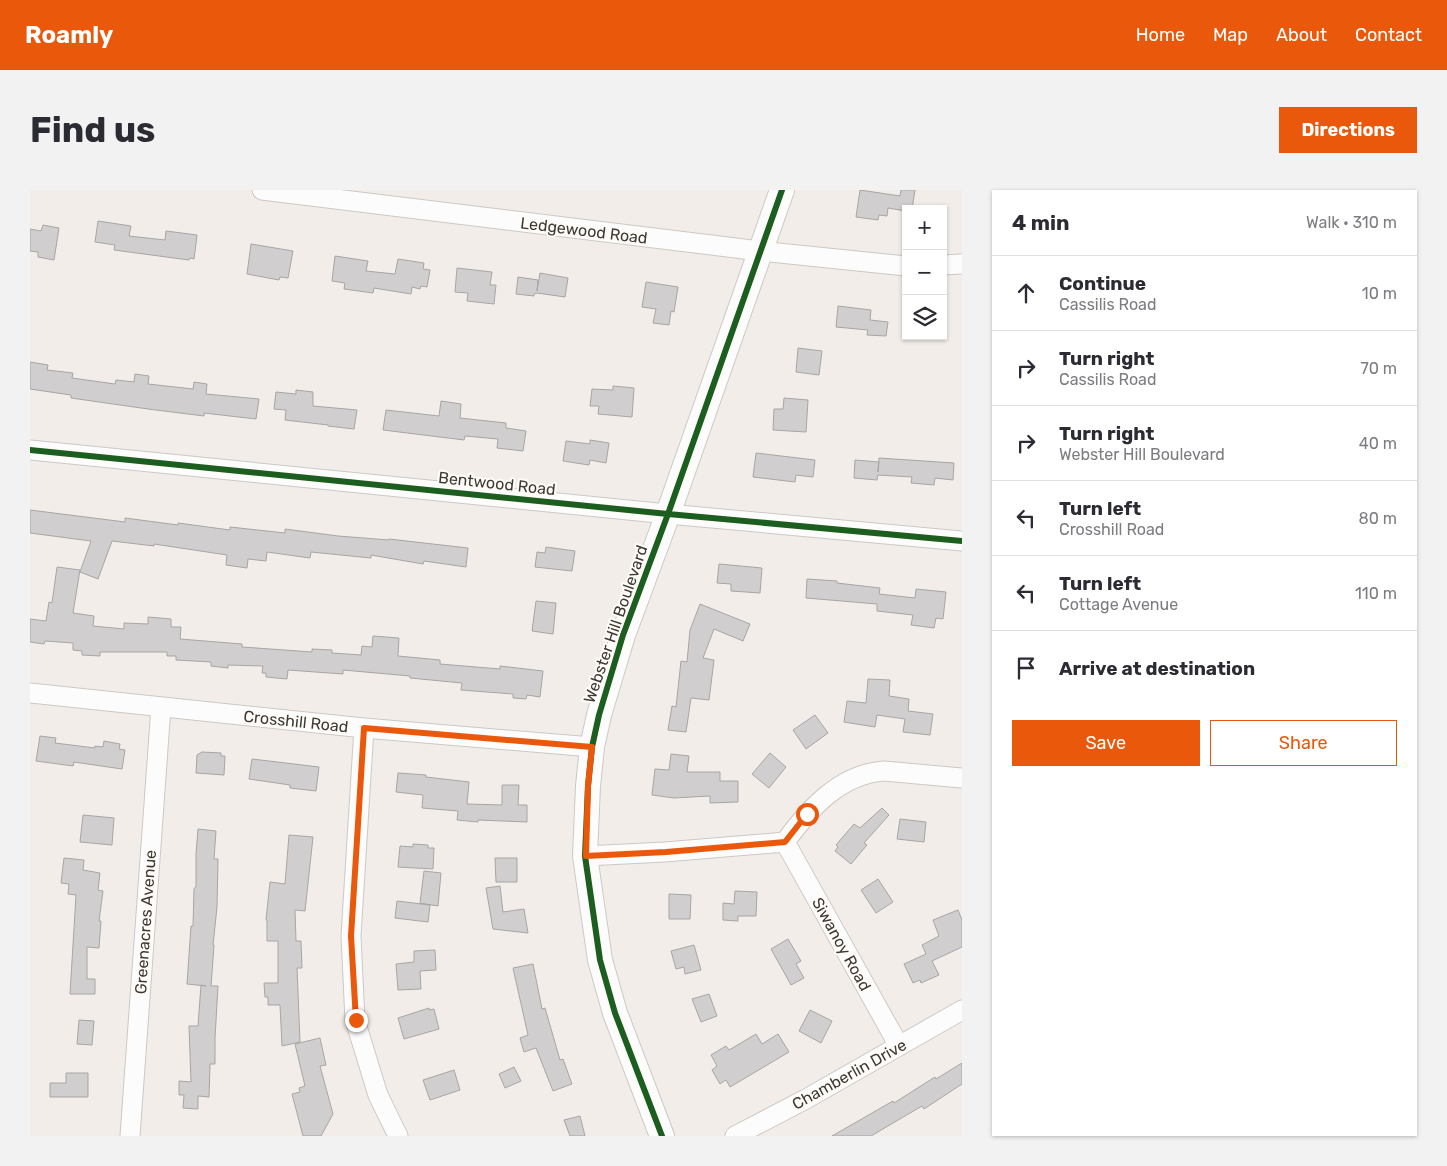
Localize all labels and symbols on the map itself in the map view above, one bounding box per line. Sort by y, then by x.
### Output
street label: Ledgewood Road [519,213,649,248]
street label: Bentwood Road [437,468,557,499]
street label: Webster Hill Boulevard [579,543,651,706]
street label: Crosshill Road [243,707,349,736]
route start [796,803,819,826]
street label: Greenacres Avenue [131,849,160,995]
street label: Siwanoy Road [808,894,875,994]
route end [345,1009,368,1032]
street label: Chamberlin Drive [789,1035,910,1114]

